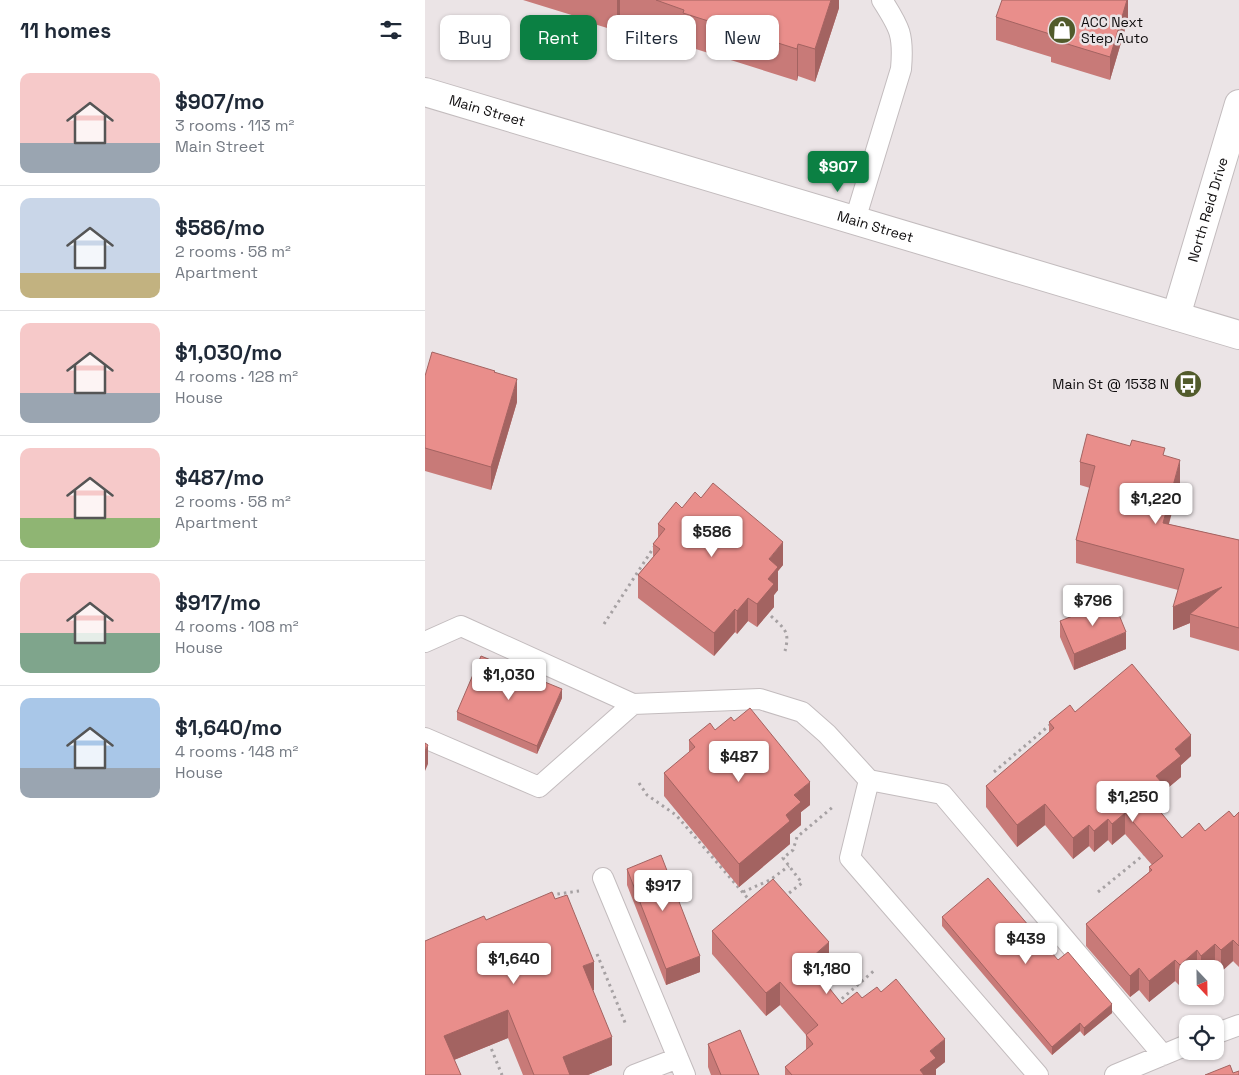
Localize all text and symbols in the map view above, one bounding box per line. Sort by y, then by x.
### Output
place label: ACC Next Step Auto [1081,13,1149,47]
chip: Buy [440,15,510,60]
chip: Rent [520,15,597,60]
chip: Filters [607,15,696,60]
chip: New [706,15,779,60]
shop icon: ACC Next Step Auto [1047,15,1077,45]
icon: filters [377,16,405,44]
text: 11 homes [20,17,111,44]
text: $907/mo [175,88,264,115]
street label: Main Street [447,91,528,130]
icon: home [60,93,120,153]
text: 3 rooms · 113 m² [175,115,294,136]
text: Main Street [175,136,265,157]
pin: $907 [808,150,868,193]
street label: North Reid Drive [1184,155,1232,264]
text: $907 [819,156,857,177]
street label: Main Street [835,207,916,246]
text: $586/mo [175,214,265,241]
icon: home [60,218,120,278]
text: 2 rooms · 58 m² [175,241,291,262]
text: Apartment [175,262,258,283]
text: $1,030/mo [175,339,282,366]
icon: home [60,343,120,403]
text: 4 rooms · 128 m² [175,366,298,387]
bus stop icon: Main St @ 1538 N [1173,369,1203,399]
place label: Main St @ 1538 N [1052,375,1169,393]
text: House [175,387,223,408]
text: $487/mo [175,464,264,491]
icon: home [60,468,120,528]
pin: $1,220 [1115,482,1197,525]
text: $1,220 [1130,488,1182,509]
text: 2 rooms · 58 m² [175,491,291,512]
text: Apartment [175,512,258,533]
pin: $586 [682,516,742,558]
text: $586 [693,521,731,542]
pin: $796 [1063,584,1123,627]
text: $917/mo [175,589,261,616]
text: $796 [1074,590,1112,611]
icon: home [60,593,120,653]
text: 4 rooms · 108 m² [175,616,299,637]
text: House [175,637,223,658]
pin: $1,030 [468,658,550,701]
text: $1,030 [483,664,535,685]
text: $1,640/mo [175,714,282,741]
icon: home [60,718,120,778]
pin: $487 [709,740,769,783]
text: 4 rooms · 148 m² [175,741,298,762]
text: $487 [720,746,758,767]
text: House [175,762,223,783]
pin: $1,250 [1092,780,1174,823]
text: $1,250 [1107,786,1159,807]
pin: $917 [633,870,693,912]
text: $917 [645,875,681,896]
pin: $439 [996,922,1056,965]
text: $439 [1006,928,1046,949]
pin: $1,640 [473,942,555,985]
text: $1,640 [488,948,540,969]
pin: $1,180 [786,952,868,995]
text: $1,180 [803,958,851,979]
north arrow [1179,960,1224,1005]
map controls [1179,960,1224,1060]
button: locate [1179,1015,1224,1060]

